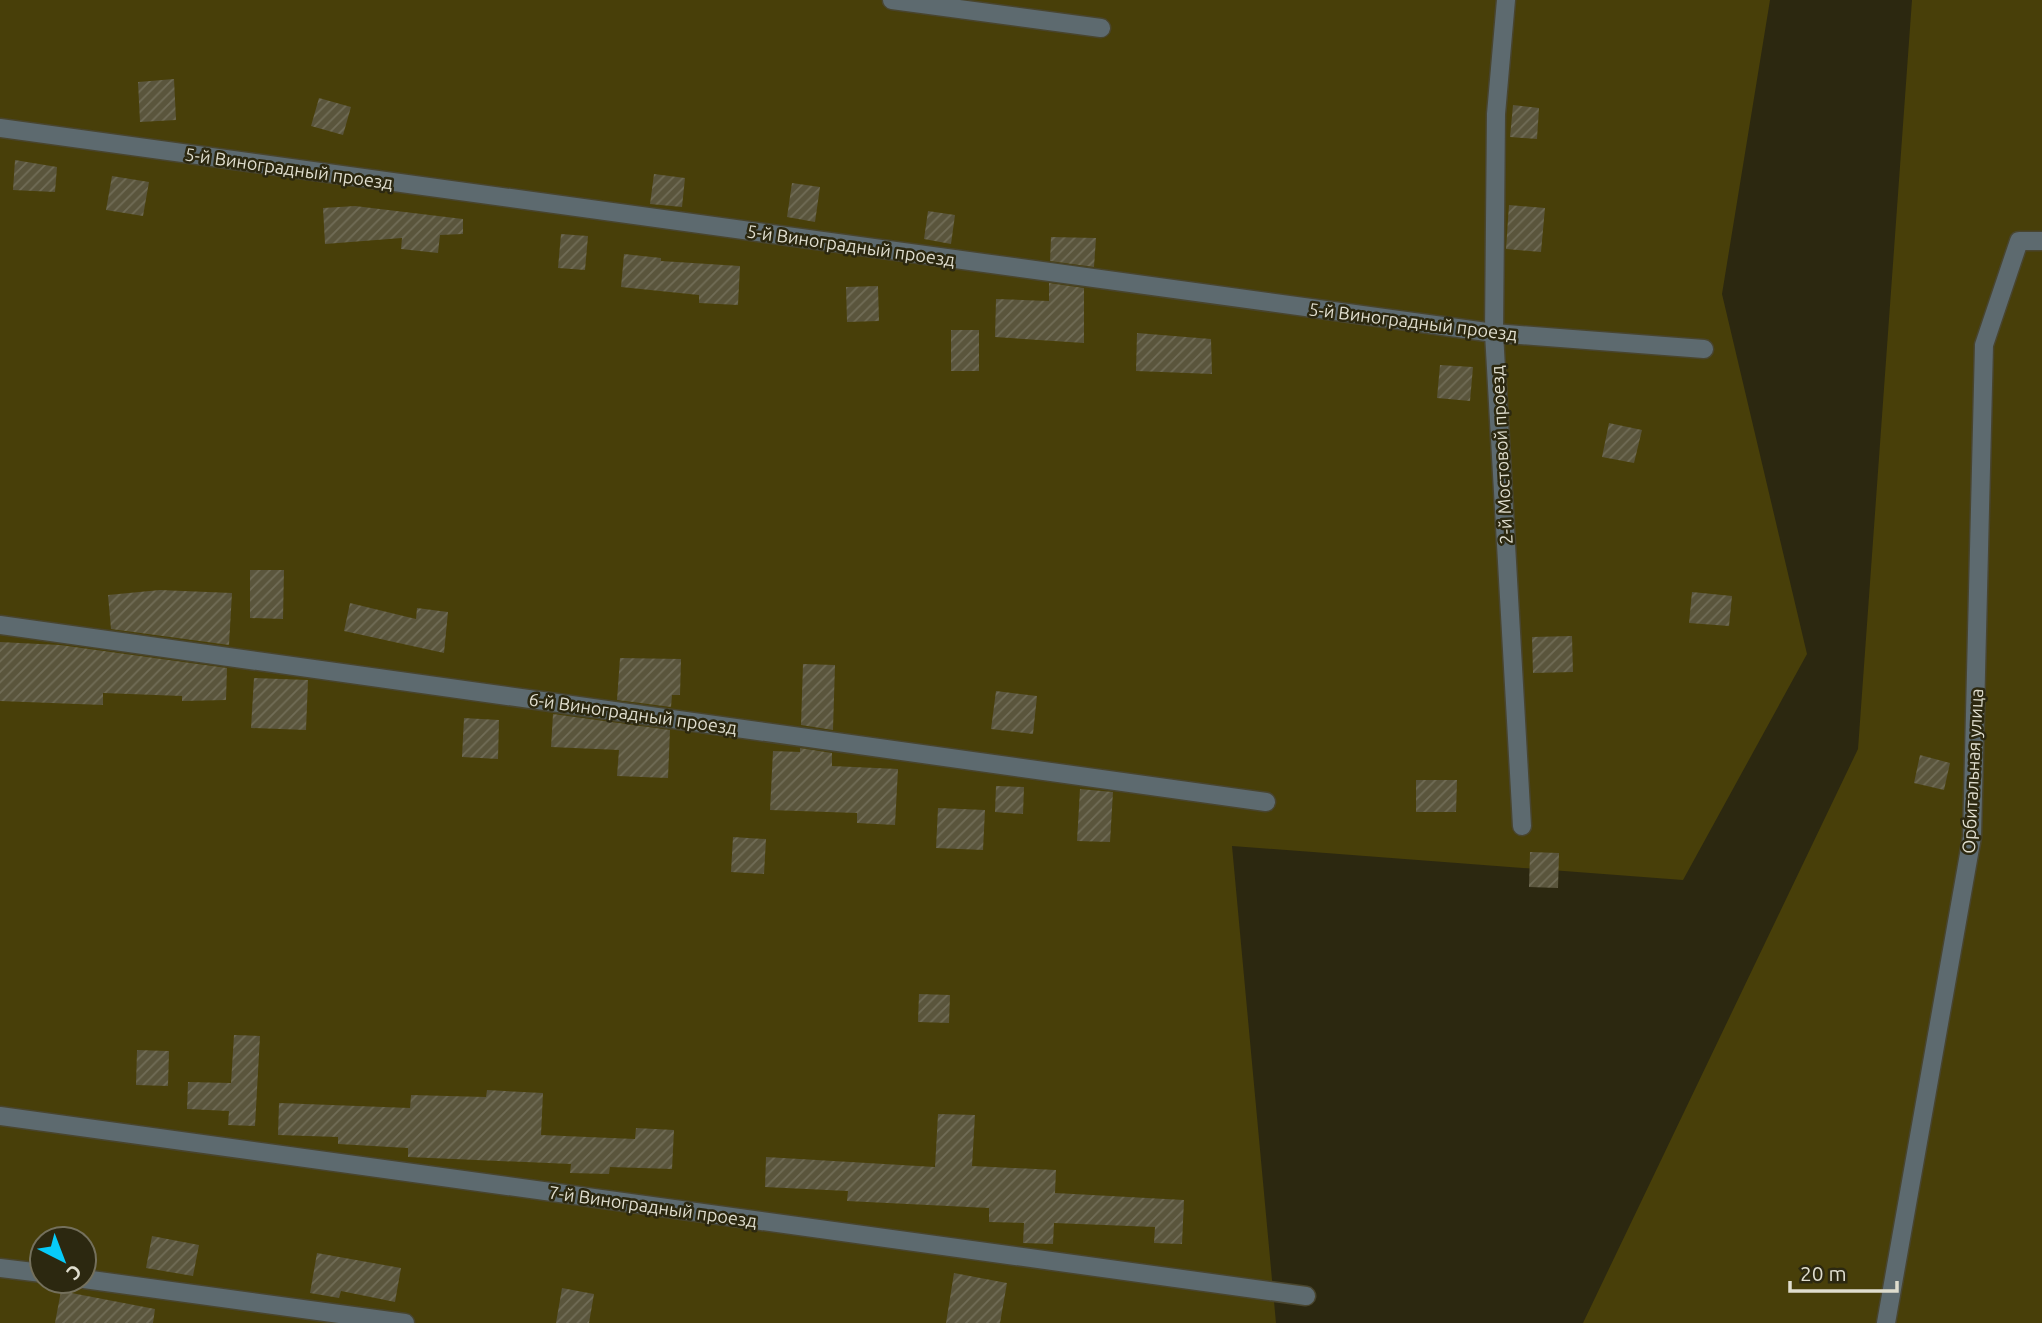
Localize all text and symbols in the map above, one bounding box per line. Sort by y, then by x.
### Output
street label: 5-й Виноградный проезд [184,143,395,193]
street label: 5-й Виноградный проезд [746,220,957,270]
street label: 5-й Виноградный проезд [1308,298,1519,344]
street label: 2-й Мостовой проезд [1486,365,1516,545]
street label: 6-й Виноградный проезд [528,688,739,738]
street label: Орбитальная улица [1958,688,1986,854]
street label: 7-й Виноградный проезд [548,1181,759,1231]
north arrow [28,1225,98,1295]
scale bar [1790,1250,1897,1294]
text: С [62,1260,86,1285]
text: 20 m [1800,1261,1847,1285]

